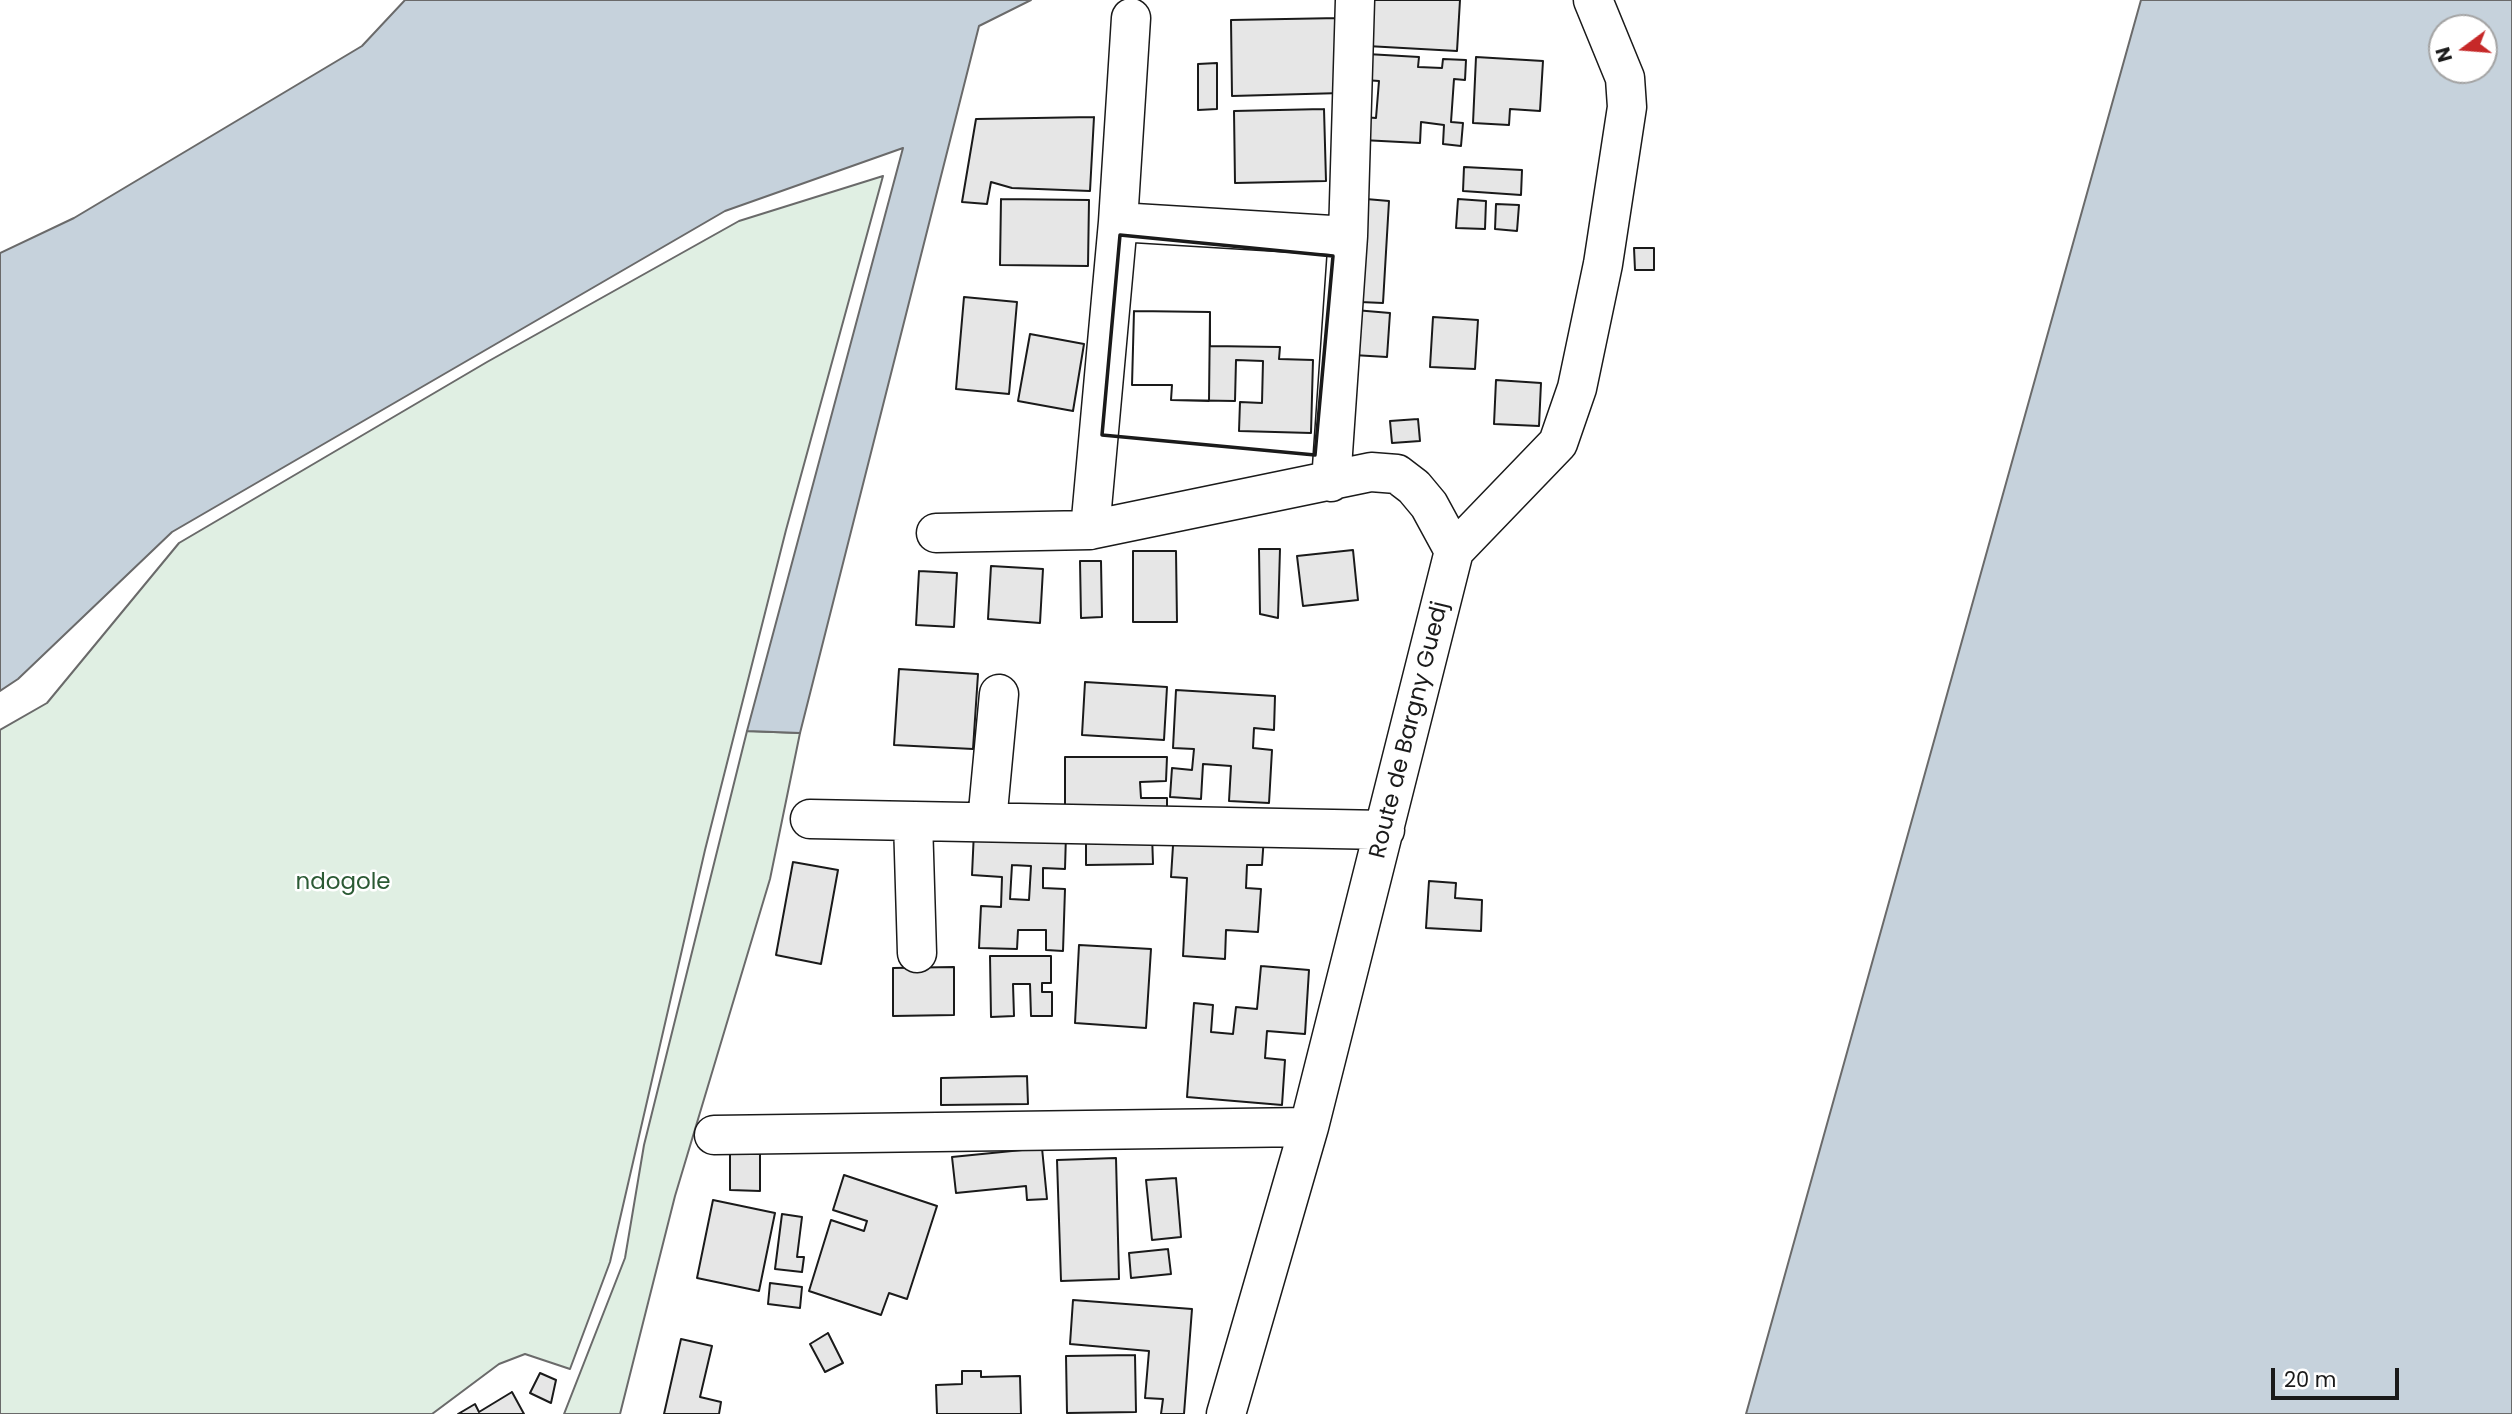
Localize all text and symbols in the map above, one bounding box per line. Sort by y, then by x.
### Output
north arrow [2428,14,2498,84]
text: N [2429,44,2459,65]
street label: Route de Bargny Guedj [1365,599,1455,861]
park label: ndogole [295,869,391,897]
scale bar [2274,1354,2402,1398]
text: 20 m [2284,1365,2337,1394]

